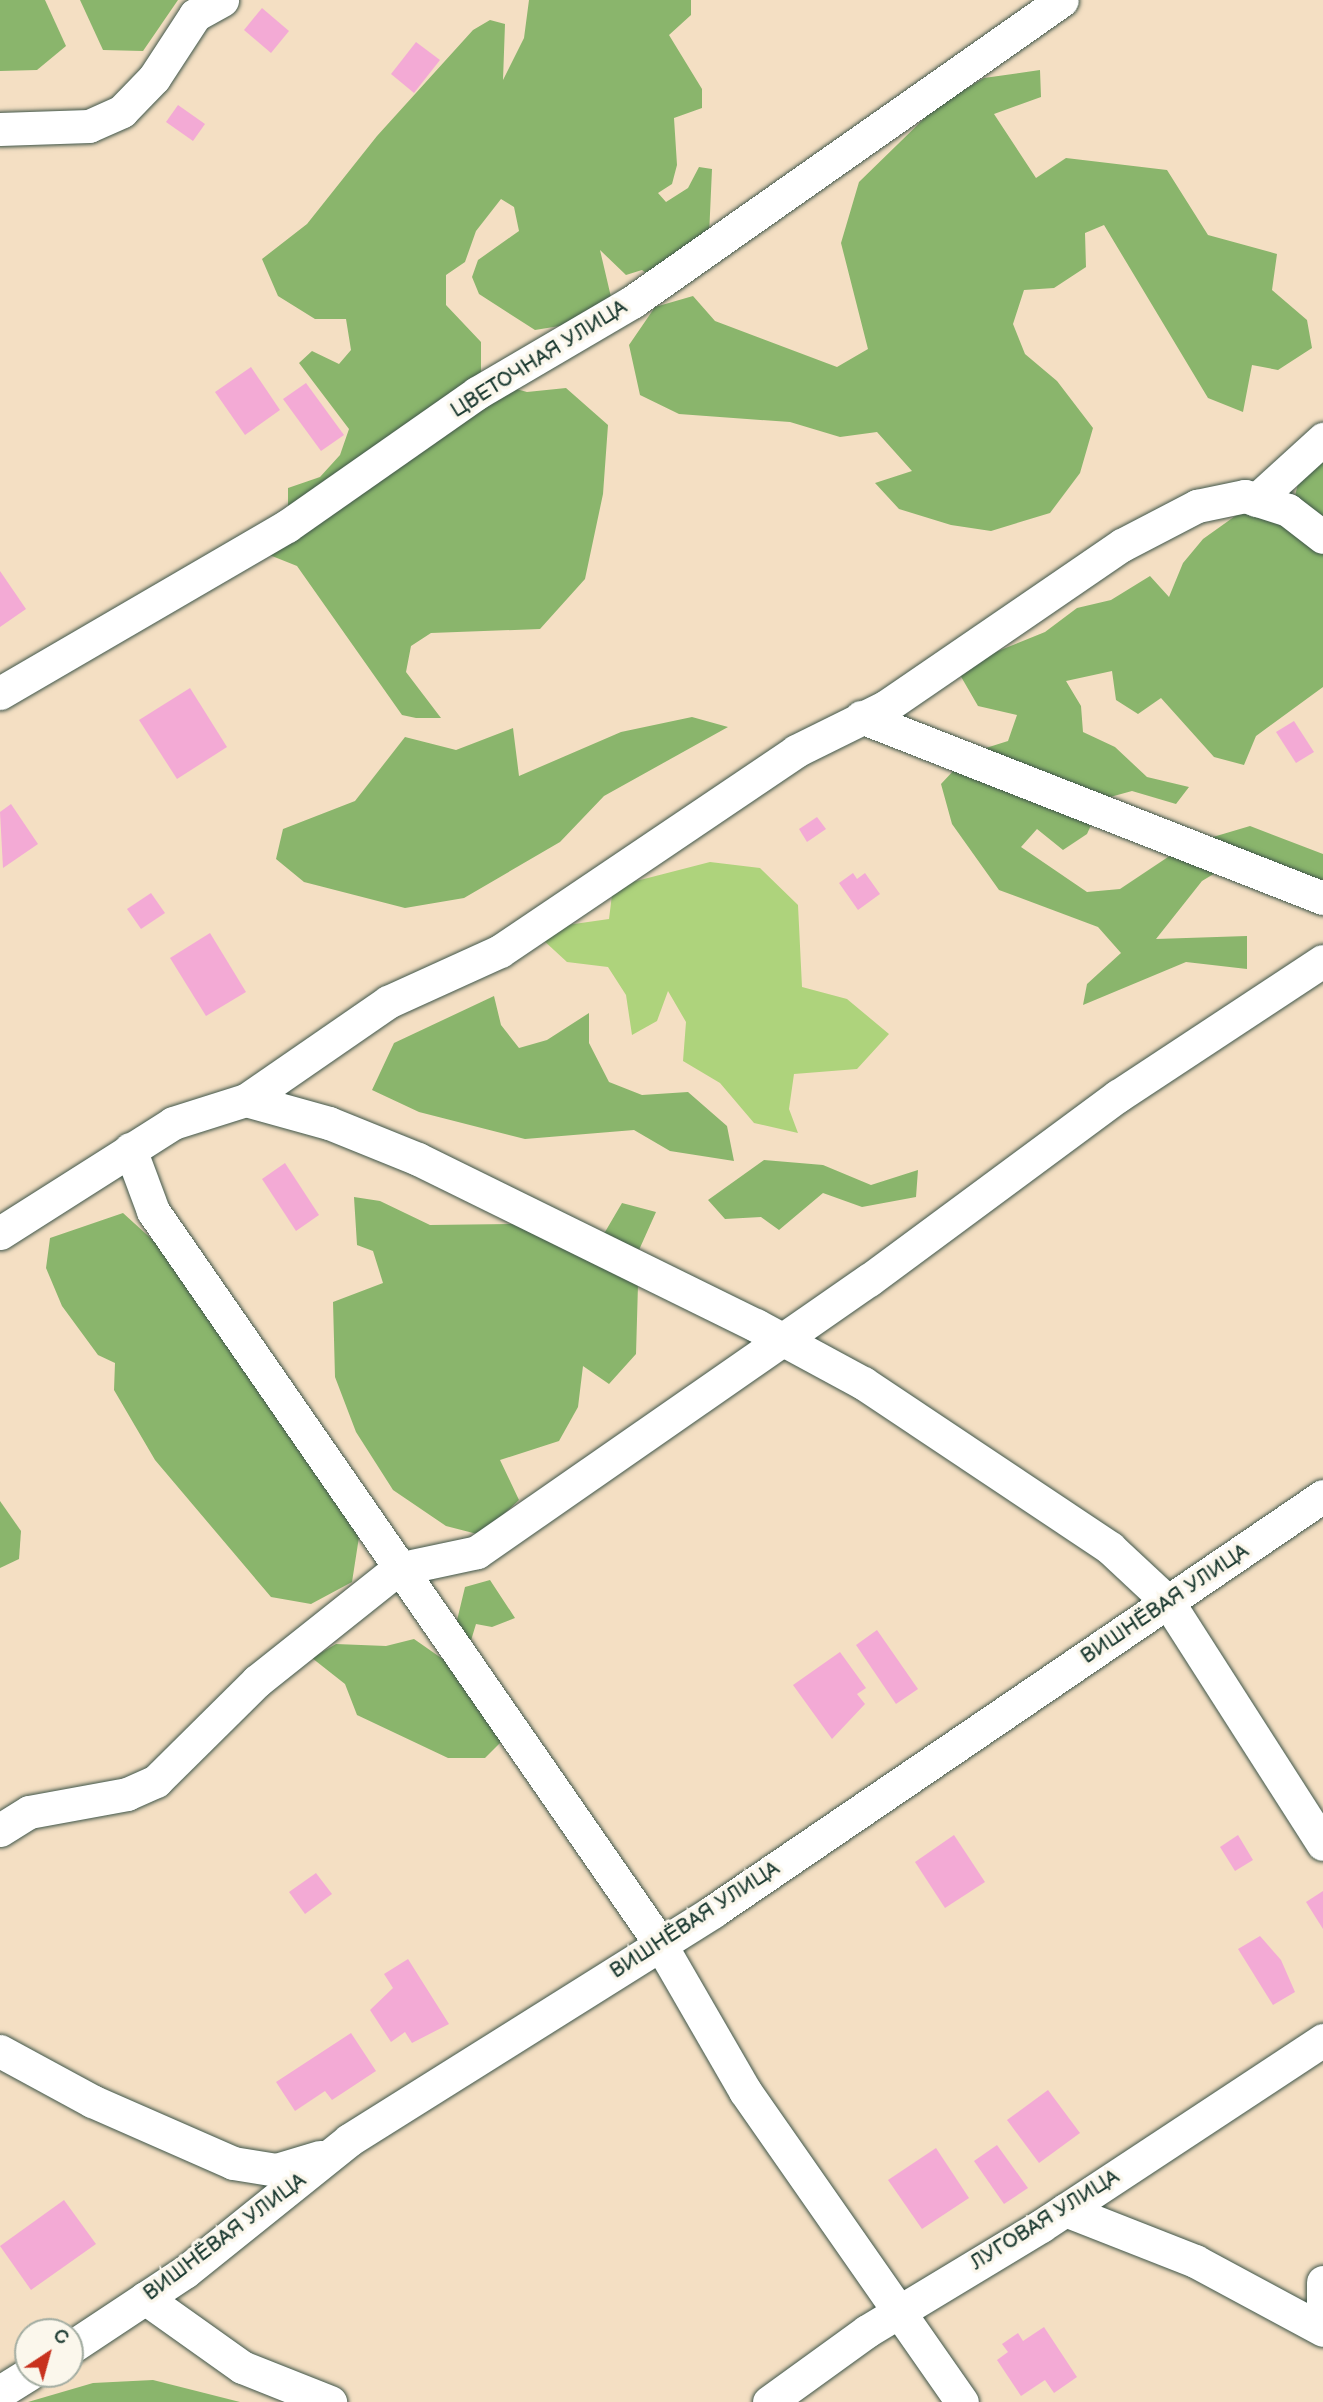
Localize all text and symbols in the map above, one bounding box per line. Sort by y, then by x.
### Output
street label: ЦВЕТОЧНАЯ УЛИЦА [446,295,632,423]
street label: ВИШНЁВАЯ УЛИЦА [1076,1539,1254,1669]
street label: ВИШНЁВАЯ УЛИЦА [606,1856,784,1984]
street label: ЛУГОВАЯ УЛИЦА [966,2164,1124,2276]
street label: ВИШНЁВАЯ УЛИЦА [139,2168,311,2306]
north arrow [14,2318,84,2388]
text: С [48,2324,73,2350]

